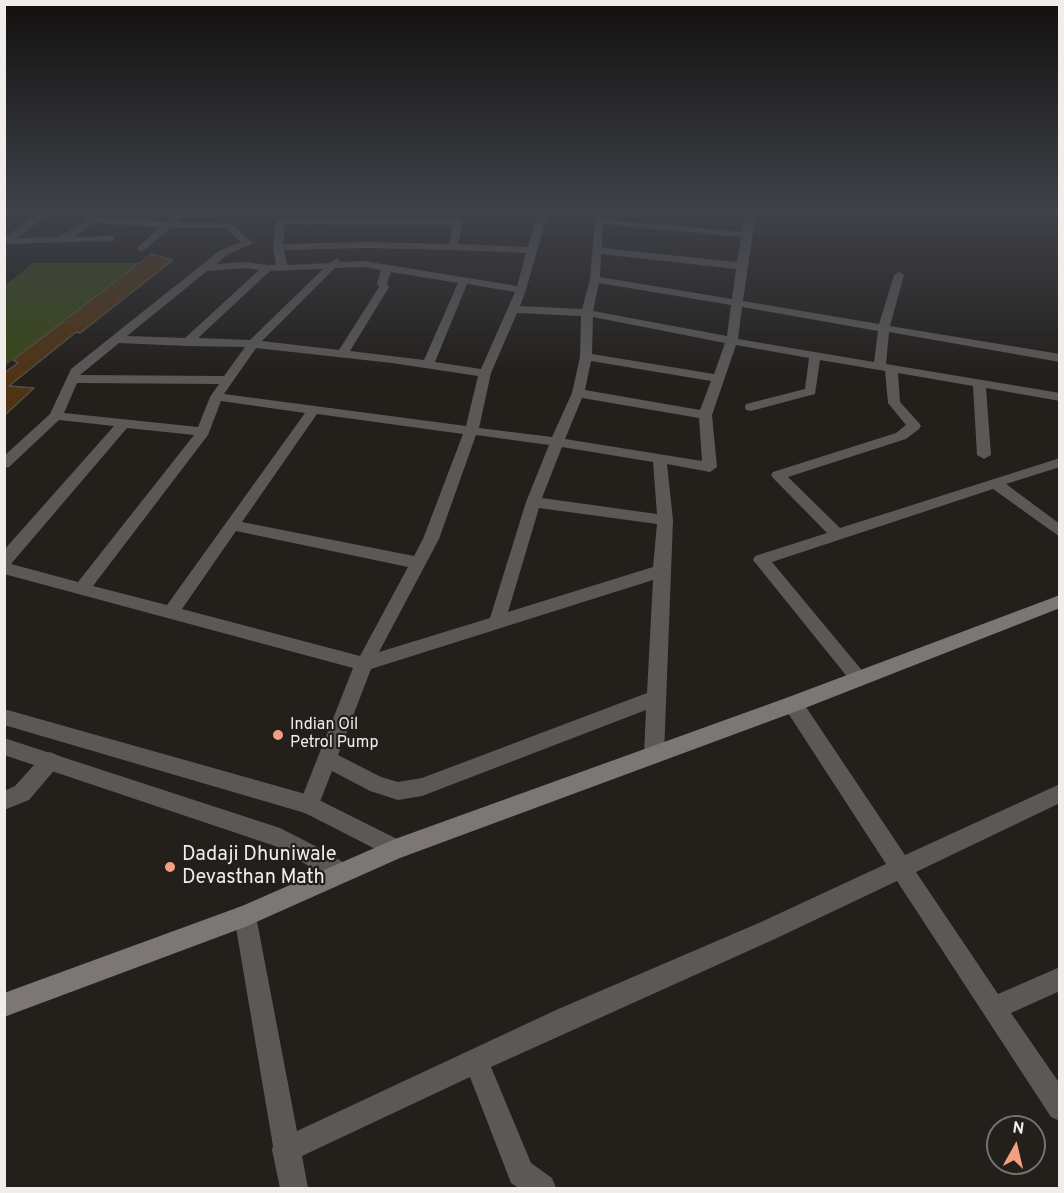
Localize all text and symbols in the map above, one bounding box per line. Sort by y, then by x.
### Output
place label: Indian Oil Petrol Pump [290,716,378,754]
marker: Indian Oil Petrol Pump [271,728,285,742]
place label: Dadaji Dhuniwale Devasthan Math [182,844,337,891]
marker: Dadaji Dhuniwale Devasthan Math [163,860,177,874]
north arrow [986,1115,1046,1175]
text: N [1011,1118,1025,1140]

